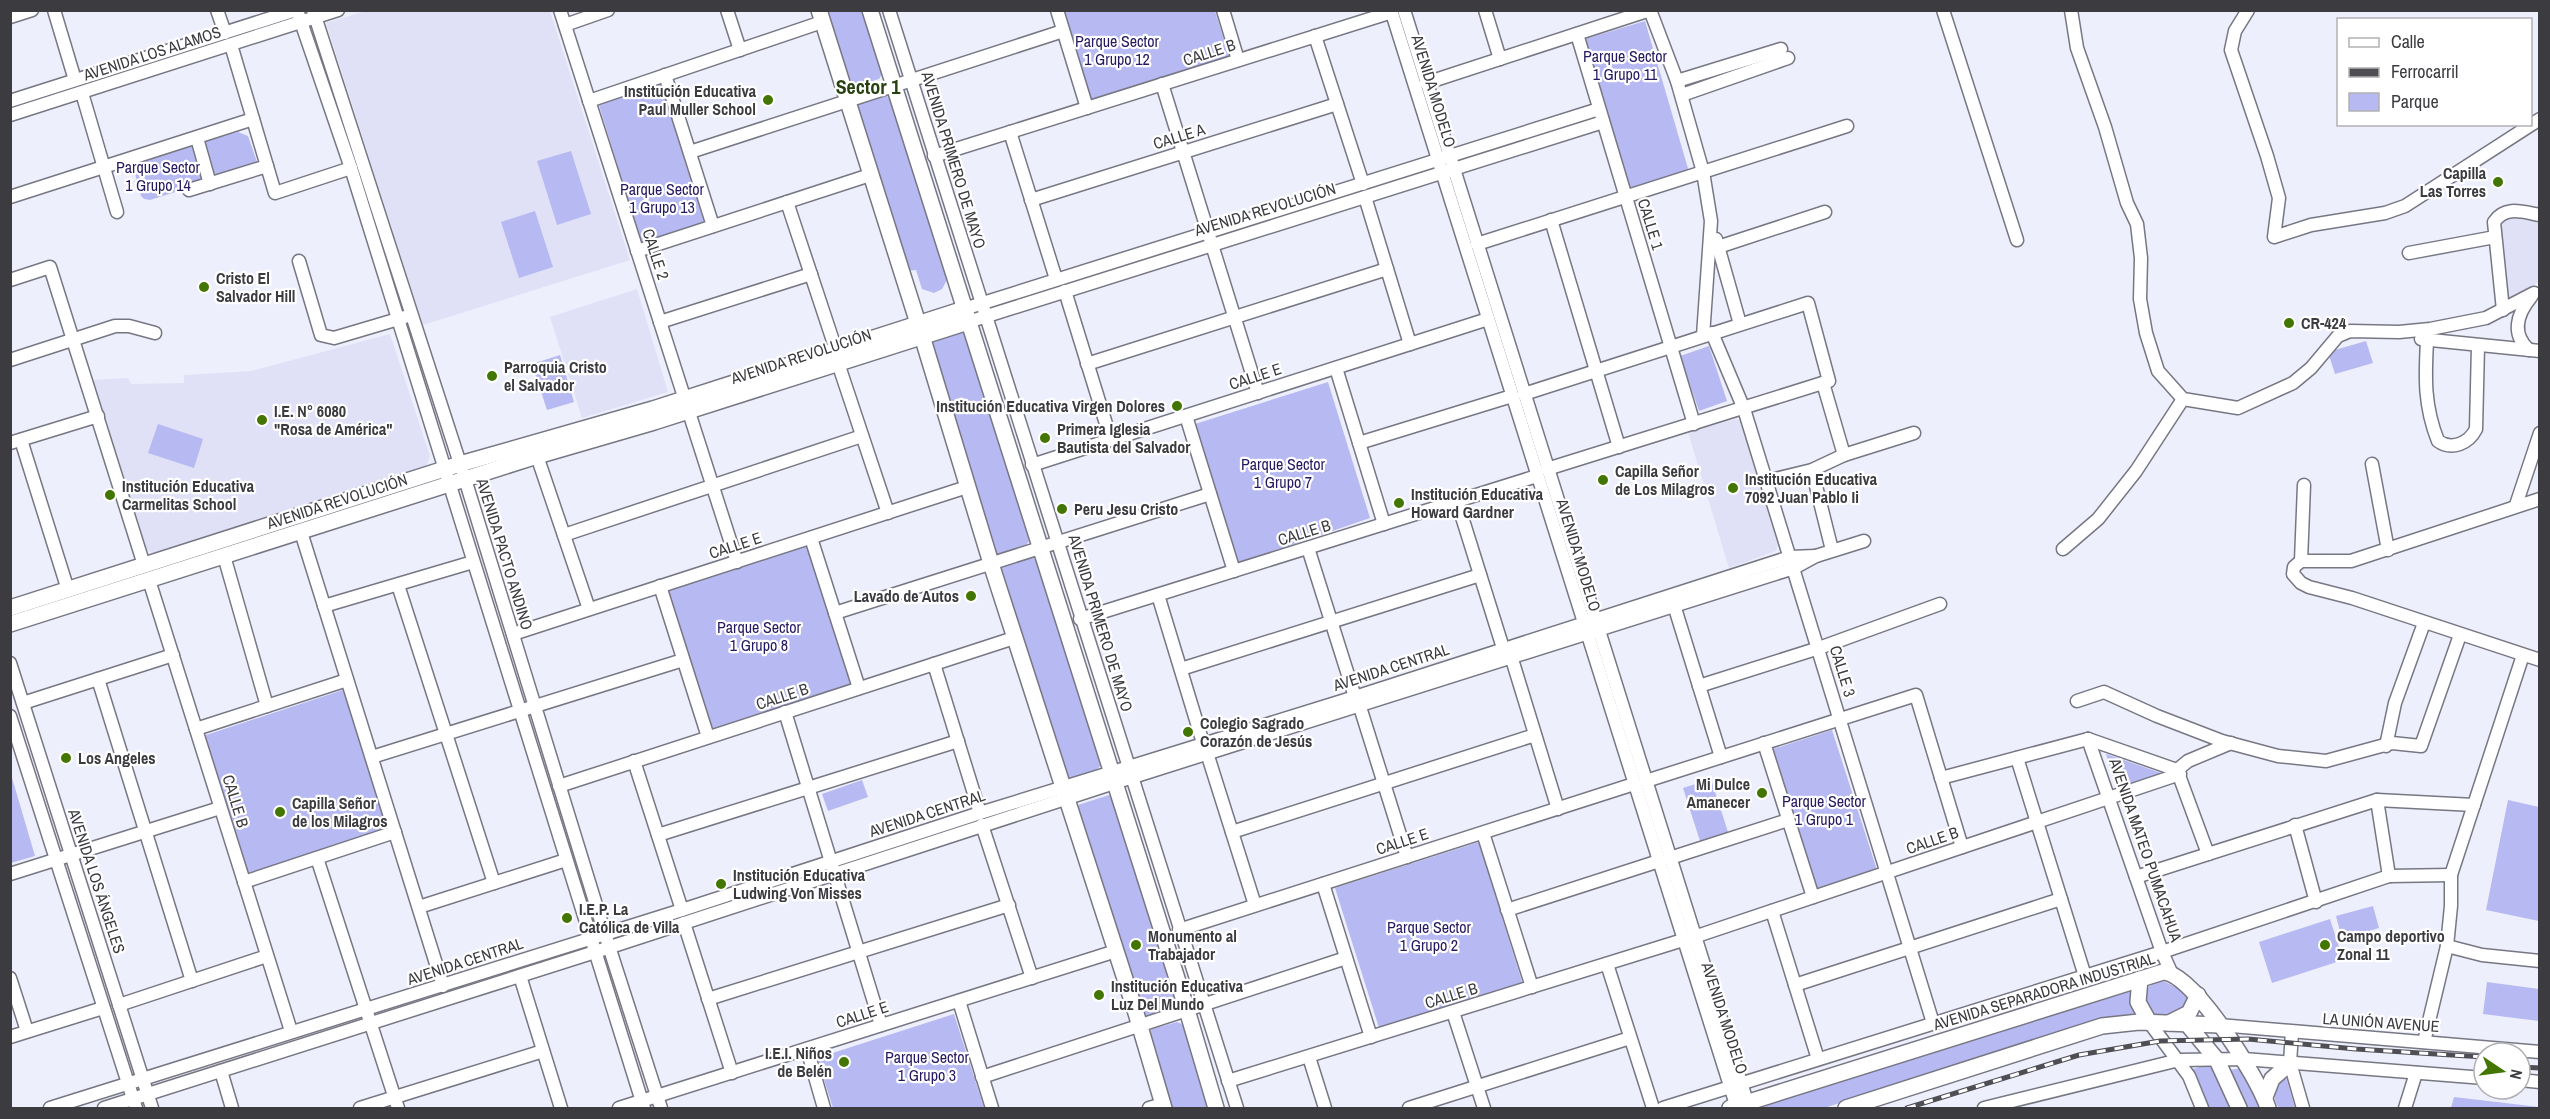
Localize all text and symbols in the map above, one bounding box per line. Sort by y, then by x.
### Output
legend [2337,18,2532,126]
street label: AVENIDA LOS ALAMOS [79,20,224,86]
text: Calle [2391,29,2425,54]
park label: Parque Sector 1 Grupo 12 [1075,30,1160,70]
street label: AVENIDA MODELO [1406,31,1462,150]
street label: CALLE B [1180,33,1238,71]
park label: Parque Sector 1 Grupo 11 [1583,45,1668,85]
text: Ferrocarril [2391,59,2458,84]
street label: AVENIDA PRIMERO DE MAYO [916,68,991,251]
district label: Sector 1 [836,73,901,100]
place label: Institución Educativa Paul Muller School [624,80,757,120]
text: Parque [2391,89,2439,114]
marker: Institución Educativa Paul Muller School [761,93,775,107]
street label: CALLE A [1150,118,1208,154]
park label: Parque Sector 1 Grupo 14 [116,156,201,196]
place label: Capilla Las Torres [2420,162,2487,202]
marker: Capilla Las Torres [2491,175,2505,189]
street label: AVENIDA REVOLUCIÓN [1191,177,1338,241]
park label: Parque Sector 1 Grupo 13 [620,178,705,218]
street label: CALLE 1 [1633,196,1669,253]
street label: CALLE 2 [637,226,675,282]
place label: Cristo El Salvador Hill [216,267,296,307]
marker: Cristo El Salvador Hill [197,280,211,294]
place label: CR-424 [2301,312,2347,334]
marker: CR-424 [2282,316,2296,330]
street label: AVENIDA REVOLUCIÓN [727,323,874,389]
place label: Parroquia Cristo el Salvador [504,356,607,396]
street label: CALLE E [1226,357,1284,395]
marker: Parroquia Cristo el Salvador [485,369,499,383]
place label: Institución Educativa Virgen Dolores [936,395,1165,417]
marker: Institución Educativa Virgen Dolores [1170,399,1184,413]
place label: I.E. N° 6080 "Rosa de América" [274,400,392,440]
marker: I.E. N° 6080 "Rosa de América" [255,413,269,427]
place label: Primera Iglesia Bautista del Salvador [1057,418,1191,458]
marker: Primera Iglesia Bautista del Salvador [1038,431,1052,445]
park label: Parque Sector 1 Grupo 7 [1241,453,1326,493]
place label: Capilla Señor de Los Milagros [1615,460,1715,500]
street label: AVENIDA REVOLUCIÓN [263,468,410,534]
place label: Institución Educativa 7092 Juan Pablo Ii [1745,468,1878,508]
marker: Capilla Señor de Los Milagros [1596,473,1610,487]
street label: AVENIDA PACTO ANDINO [471,474,539,633]
place label: Institución Educativa Carmelitas School [122,475,255,515]
marker: Institución Educativa 7092 Juan Pablo Ii [1726,481,1740,495]
place label: Institución Educativa Howard Gardner [1411,483,1544,523]
marker: Institución Educativa Carmelitas School [103,488,117,502]
street label: AVENIDA MODELO [1551,495,1607,614]
marker: Institución Educativa Howard Gardner [1392,496,1406,510]
place label: Peru Jesu Cristo [1074,498,1178,520]
marker: Peru Jesu Cristo [1055,502,1069,516]
street label: CALLE B [1275,514,1333,550]
street label: CALLE E [706,526,764,564]
street label: AVENIDA PRIMERO DE MAYO [1063,531,1138,714]
place label: Lavado de Autos [854,585,959,607]
marker: Lavado de Autos [964,589,978,603]
park label: Parque Sector 1 Grupo 8 [717,616,802,656]
street label: AVENIDA CENTRAL [1329,638,1453,696]
street label: CALLE 3 [1825,643,1861,699]
street label: CALLE B [753,677,811,715]
place label: Colegio Sagrado Corazón de Jesús [1200,712,1312,752]
marker: Colegio Sagrado Corazón de Jesús [1181,725,1195,739]
place label: Los Angeles [78,747,156,769]
marker: Los Angeles [59,751,73,765]
street label: AVENIDA MATEO PUMACAHUA [2104,754,2188,945]
street label: CALLE B [218,772,254,830]
place label: Mi Dulce Amanecer [1687,773,1751,813]
street label: AVENIDA CENTRAL [865,784,989,842]
marker: Mi Dulce Amanecer [1755,786,1769,800]
park label: Parque Sector 1 Grupo 1 [1782,790,1867,830]
place label: Capilla Señor de los Milagros [292,792,388,832]
street label: AVENIDA LOS ÁNGELES [63,805,131,956]
marker: Capilla Señor de los Milagros [273,805,287,819]
street label: CALLE B [1903,821,1961,859]
street label: CALLE E [1373,822,1431,860]
place label: Institución Educativa Ludwing Von Misses [733,864,866,904]
marker: Institución Educativa Ludwing Von Misses [714,877,728,891]
place label: I.E.P. La Católica de Villa [579,898,680,938]
marker: I.E.P. La Católica de Villa [560,911,574,925]
park label: Parque Sector 1 Grupo 2 [1387,916,1472,956]
place label: Monumento al Trabajador [1148,925,1237,965]
place label: Campo deportivo Zonal 11 [2337,925,2445,965]
street label: AVENIDA CENTRAL [403,932,527,990]
marker: Monumento al Trabajador [1129,938,1143,952]
marker: Campo deportivo Zonal 11 [2318,938,2332,952]
street label: AVENIDA SEPARADORA INDUSTRIAL [1930,947,2158,1036]
street label: AVENIDA MODELO [1696,958,1753,1077]
place label: Institución Educativa Luz Del Mundo [1111,975,1244,1015]
street label: CALLE B [1422,977,1480,1013]
marker: Institución Educativa Luz Del Mundo [1092,988,1106,1002]
street label: CALLE E [833,995,891,1033]
street label: LA UNIÓN AVENUE [2322,1007,2440,1037]
north arrow [2472,1041,2532,1101]
place label: I.E.I. Niños de Belén [765,1042,832,1082]
park label: Parque Sector 1 Grupo 3 [885,1046,970,1086]
marker: I.E.I. Niños de Belén [837,1055,851,1069]
text: N [2505,1067,2528,1081]

